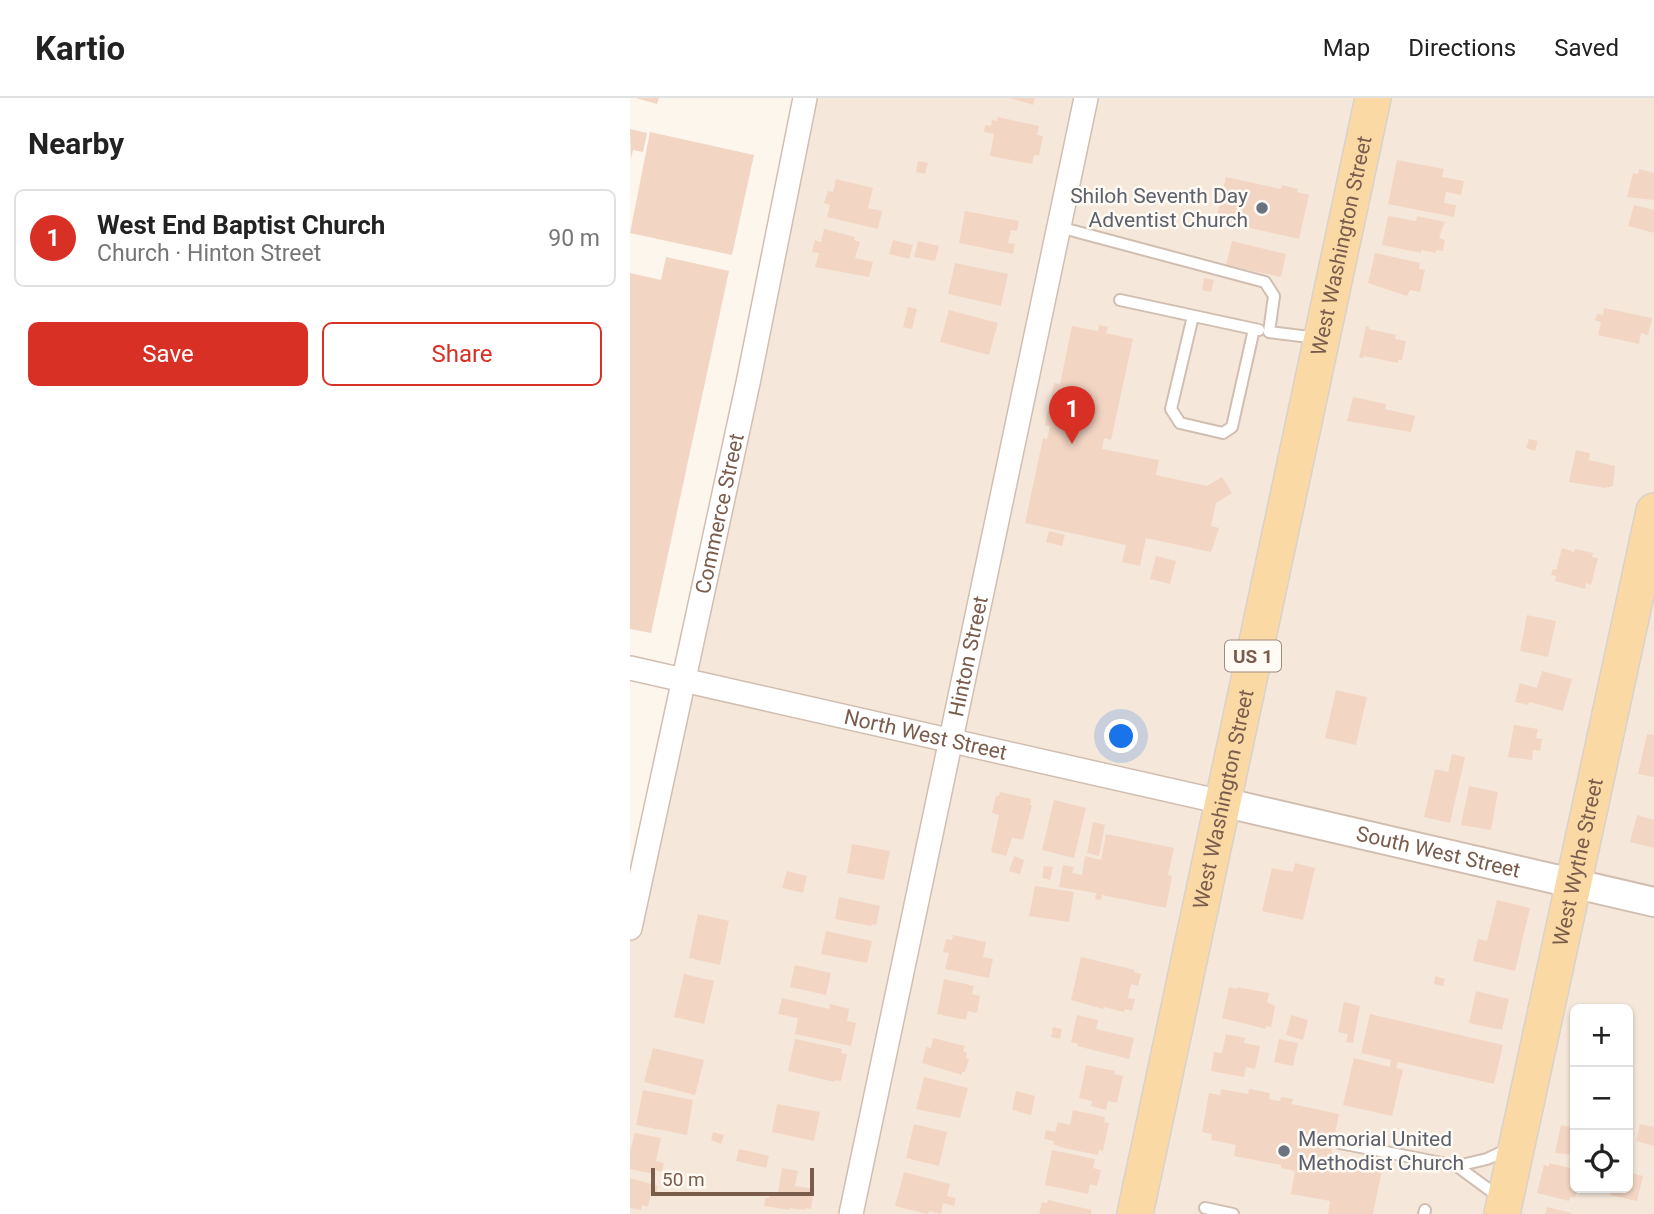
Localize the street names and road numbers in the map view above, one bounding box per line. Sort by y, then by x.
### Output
street label: West Washington Street [1306,134,1377,358]
street label: Commerce Street [691,431,749,596]
street label: Hinton Street [944,594,993,719]
road number: US 1 [1225,640,1281,671]
street label: West Washington Street [1188,687,1259,911]
street label: North West Street [842,705,1009,765]
street label: West Wythe Street [1548,776,1608,948]
street label: South West Street [1354,821,1523,883]

